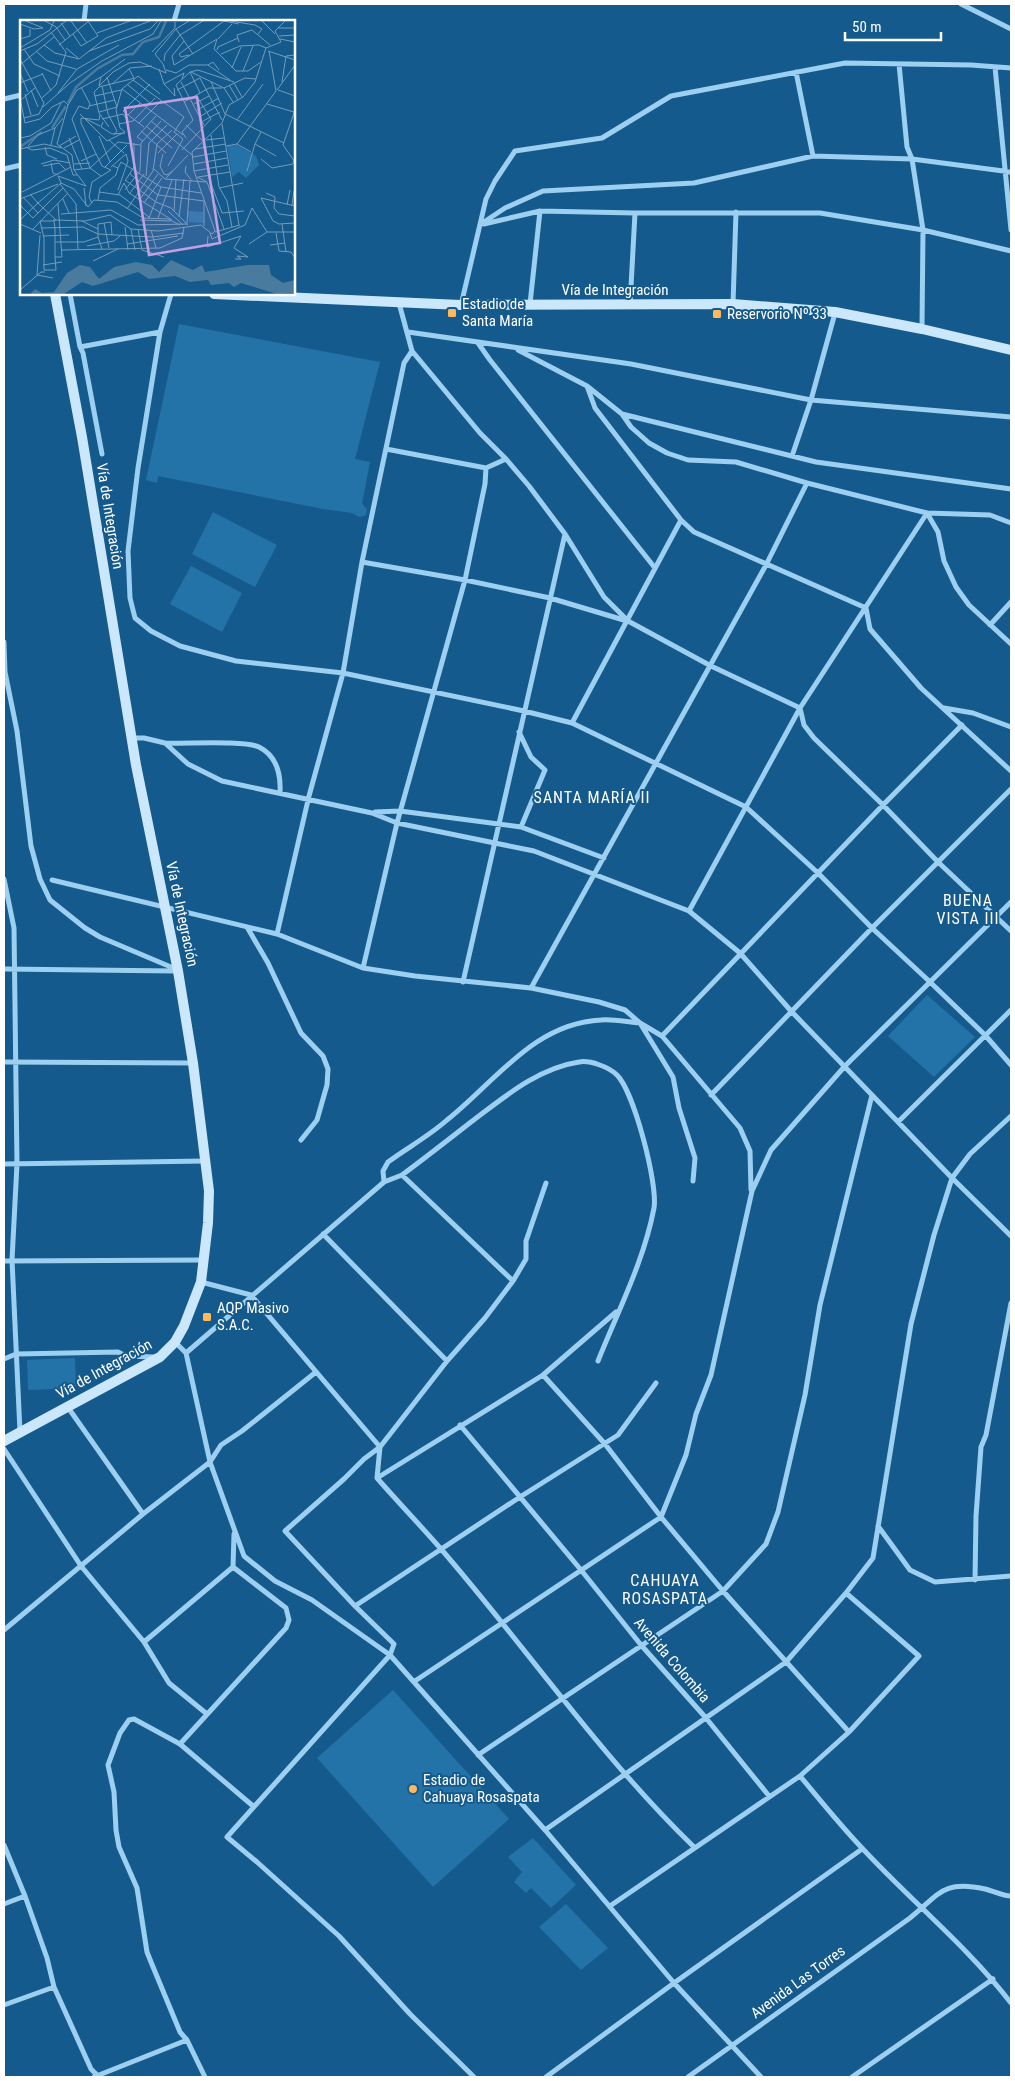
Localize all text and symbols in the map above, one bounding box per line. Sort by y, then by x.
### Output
scale bar [845,10,941,42]
text: 50 m [852,18,882,36]
inset map [20,20,295,295]
street label: Vía de Integración [562,281,669,299]
place label: Estadio de Santa María [462,295,533,330]
place label: Reservorio Nº 33 [727,305,827,323]
marker: Estadio de Santa María [446,307,458,319]
marker: Reservorio Nº 33 [711,308,723,320]
street label: Vía de Integración [93,462,127,570]
district label: SANTA MARÍA II [534,788,650,807]
street label: Vía de Integración [162,860,202,968]
district label: BUENA VISTA III [937,891,999,928]
place label: AQP Masivo S.A.C. [217,1299,289,1334]
marker: AQP Masivo S.A.C. [201,1311,213,1323]
street label: Vía de Integración [53,1335,155,1403]
district label: CAHUAYA ROSASPATA [622,1571,708,1608]
street label: Avenida Colombia [630,1614,714,1706]
place label: Estadio de Cahuaya Rosaspata [423,1771,540,1806]
marker: Estadio de Cahuaya Rosaspata [407,1783,419,1795]
street label: Avenida Las Torres [747,1942,849,2022]

